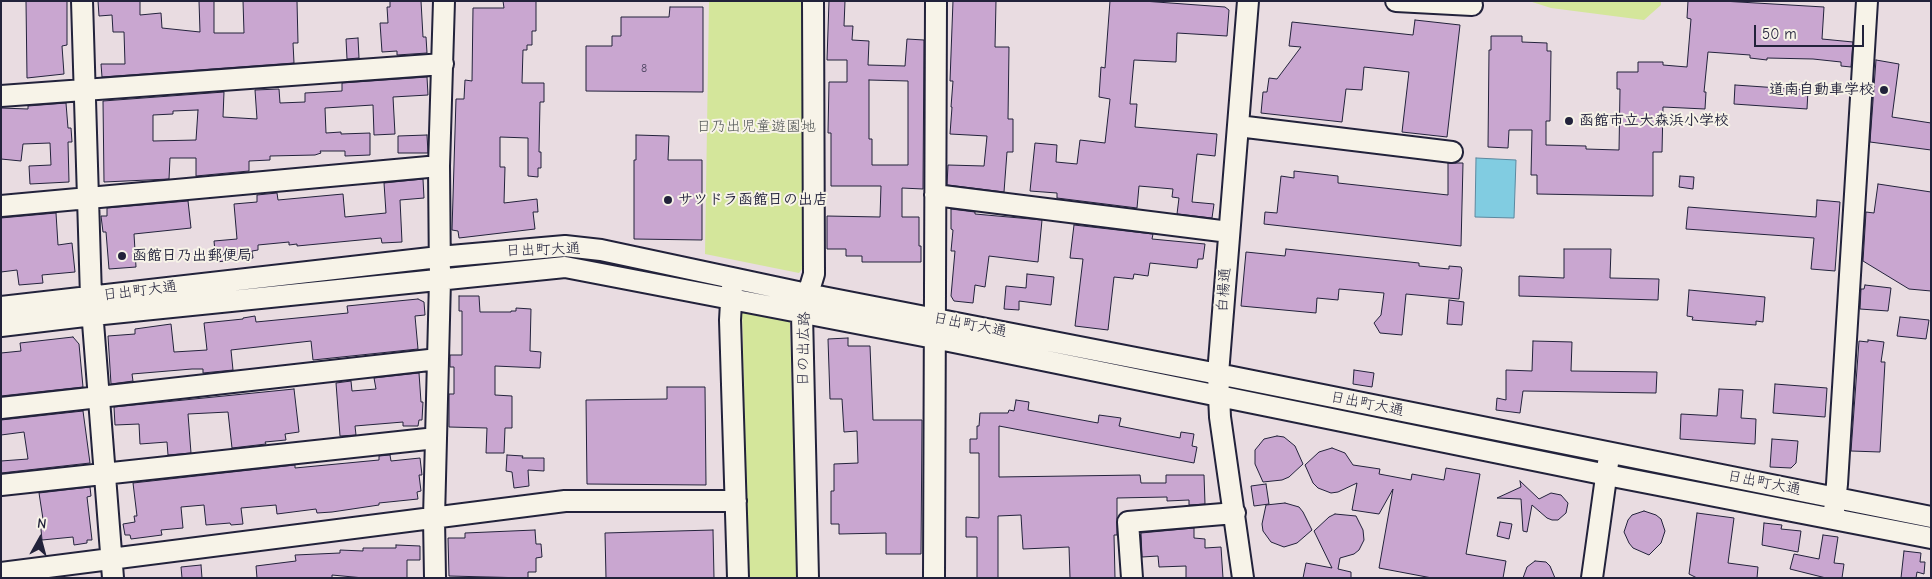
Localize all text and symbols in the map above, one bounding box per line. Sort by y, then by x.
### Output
scale bar [1757,15,1867,47]
text: 50 m [1762,25,1797,43]
house number: 8 [641,62,647,76]
place label: 道南自動車学校 [1769,81,1874,99]
marker: 道南自動車学校 [1878,84,1890,96]
place label: 函館市立大森浜小学校 [1579,112,1729,130]
marker: 函館市立大森浜小学校 [1563,115,1575,127]
park label: 日乃出児童遊園地 [696,118,816,136]
place label: サツドラ函館日の出店 [678,191,828,209]
marker: サツドラ函館日の出店 [662,194,674,206]
street label: 日出町大通 [505,240,581,260]
place label: 函館日乃出郵便局 [132,247,252,265]
marker: 函館日乃出郵便局 [116,250,128,262]
street label: 白楊通 [1213,267,1235,313]
street label: 日出町大通 [102,277,178,305]
street label: 日出町大通 [931,309,1009,341]
street label: 日の出広路 [794,311,814,387]
street label: 日出町大通 [1328,388,1406,420]
street label: 日出町大通 [1725,467,1803,499]
north arrow [15,514,65,564]
text: N [36,515,47,533]

